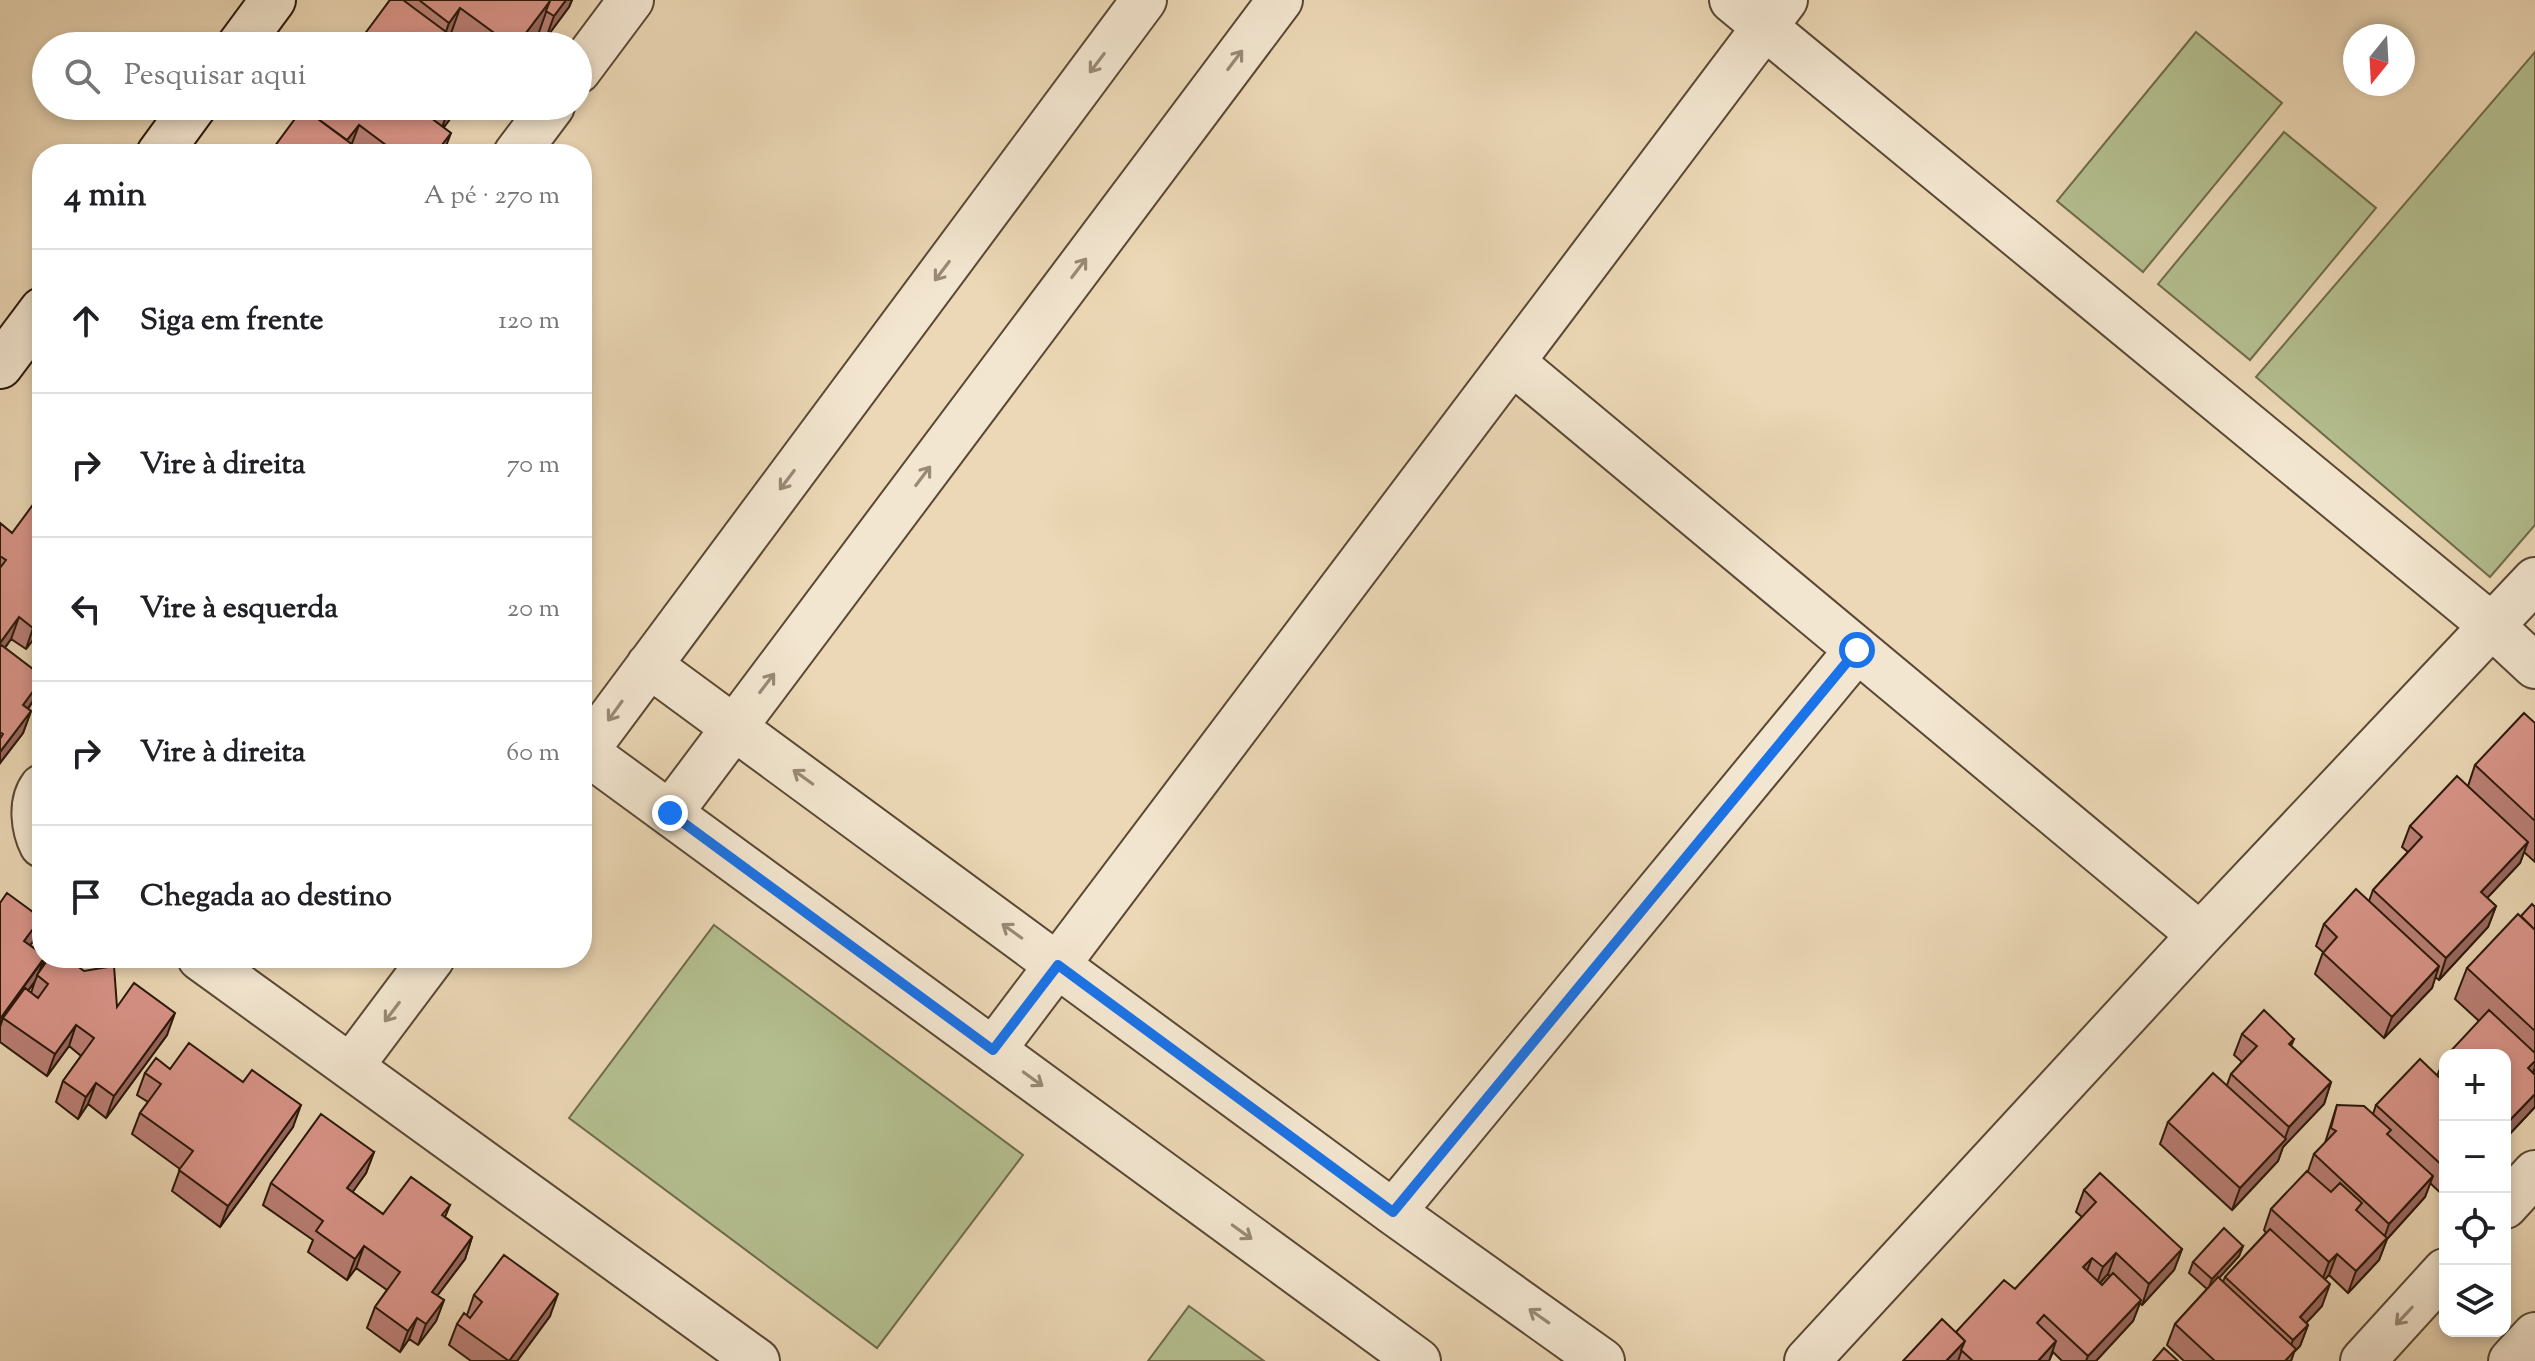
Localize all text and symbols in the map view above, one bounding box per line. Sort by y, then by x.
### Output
north arrow [2343,24,2415,96]
search box [32,32,592,120]
one-way arrow [1227,49,1244,71]
one-way arrow [1089,51,1106,73]
icon: search [60,54,104,98]
text: Pesquisar aqui [124,55,306,98]
text: 4 min [64,172,146,221]
text: A pé · 270 m [424,178,560,215]
one-way arrow [1071,257,1088,279]
one-way arrow [934,260,951,281]
icon: ahead [64,299,108,343]
text: Siga em frente [140,300,324,343]
text: 120 m [498,303,560,340]
icon: right [64,443,108,487]
text: Vire à direita [140,444,306,487]
text: 70 m [507,447,560,484]
one-way arrow [915,465,932,487]
one-way arrow [779,469,796,490]
icon: left [64,587,108,631]
text: Vire à esquerda [140,588,338,631]
text: 20 m [507,591,560,628]
route start [1839,632,1875,668]
one-way arrow [759,673,776,695]
one-way arrow [607,700,624,721]
icon: right [64,731,108,775]
text: Vire à direita [140,732,306,775]
text: 60 m [506,735,560,772]
one-way arrow [793,769,814,786]
route end [652,795,688,831]
icon: arrive [64,875,108,919]
text: Chegada ao destino [140,876,392,919]
one-way arrow [1002,923,1024,940]
one-way arrow [383,1001,400,1022]
map controls [2439,1049,2511,1337]
button: + [2439,1049,2511,1121]
one-way arrow [1021,1071,1043,1087]
button: − [2439,1121,2511,1193]
button: locate [2439,1193,2511,1265]
one-way arrow [1231,1224,1253,1241]
button: layers [2439,1265,2511,1337]
one-way arrow [2394,1306,2413,1326]
one-way arrow [1528,1308,1550,1324]

